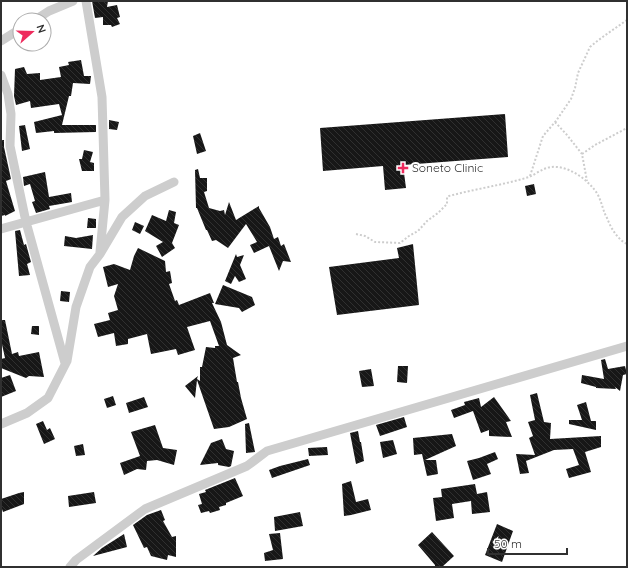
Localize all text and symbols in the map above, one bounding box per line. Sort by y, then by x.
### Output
north arrow [12,12,52,52]
text: N [33,22,49,35]
place label: Soneto Clinic [412,160,483,175]
marker: Soneto Clinic [397,162,409,174]
scale bar [488,530,567,556]
text: 50 m [494,536,522,551]

